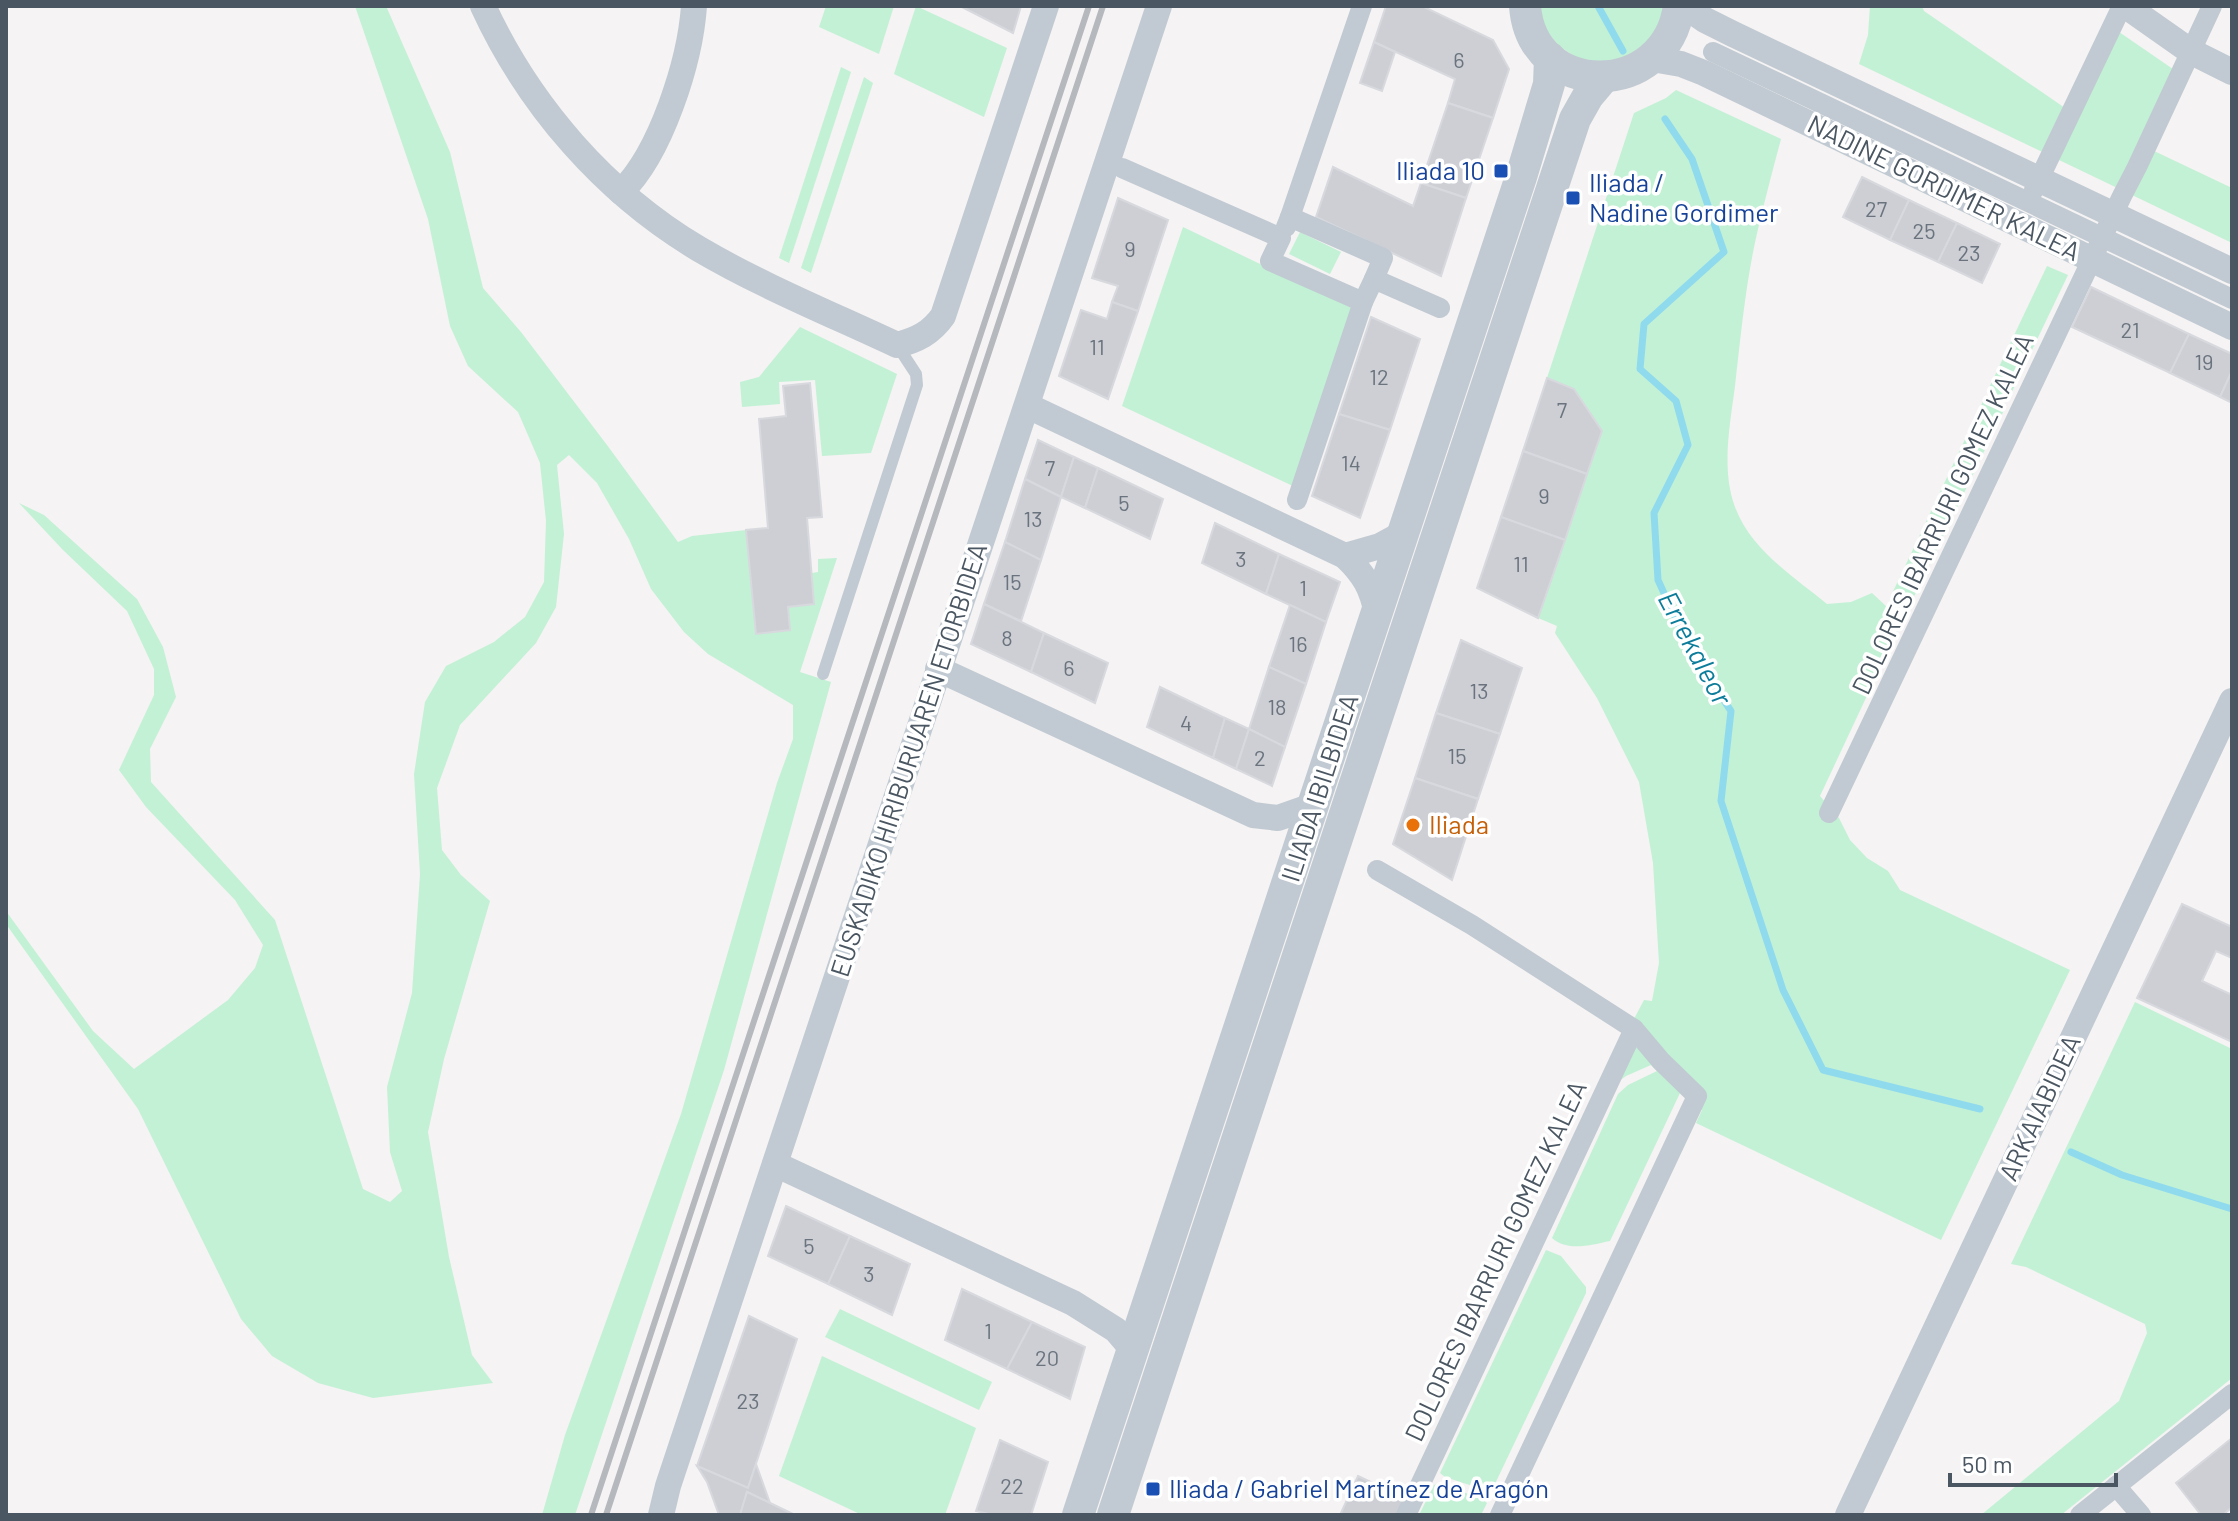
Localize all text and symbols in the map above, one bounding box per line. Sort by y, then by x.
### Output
house number: 6 [1453,46,1465,72]
street label: NADINE GORDIMER KALEA [1803,107,2086,266]
place label: Iliada 10 [1396,154,1485,185]
marker: Iliada 10 [1492,162,1510,180]
place label: Iliada / Nadine Gordimer [1589,166,1779,227]
marker: Iliada / Nadine Gordimer [1564,189,1582,207]
house number: 27 [1865,195,1887,221]
house number: 25 [1912,217,1936,243]
house number: 9 [1124,235,1136,261]
house number: 23 [1958,239,1981,265]
house number: 21 [2120,316,2140,342]
street label: DOLORES IBARRURI GOMEZ KALEA [1844,328,2039,699]
house number: 11 [1089,333,1105,359]
house number: 19 [2194,348,2214,374]
house number: 12 [1369,363,1389,389]
house number: 7 [1557,396,1567,422]
house number: 14 [1341,449,1361,475]
house number: 7 [1045,454,1055,480]
house number: 9 [1538,482,1550,508]
house number: 5 [1118,489,1130,515]
house number: 13 [1023,505,1043,531]
street label: EUSKADIKO HIRIBURUAREN ETORBIDEA [823,539,992,980]
house number: 3 [1235,545,1247,571]
house number: 11 [1513,550,1529,576]
house number: 15 [1002,568,1022,594]
house number: 1 [1299,574,1307,600]
water label: Errekaleor [1652,585,1741,711]
house number: 8 [1001,624,1013,650]
house number: 16 [1288,630,1308,656]
house number: 6 [1063,654,1075,680]
house number: 13 [1469,677,1489,703]
street label: ILIADA IBILBIDEA [1274,690,1364,885]
house number: 18 [1267,693,1287,719]
house number: 4 [1180,709,1192,735]
house number: 15 [1447,742,1467,768]
house number: 2 [1254,744,1266,770]
place label: Iliada [1429,808,1489,839]
marker: Iliada [1404,816,1422,834]
street label: ARKAIABIDEA [1991,1030,2086,1185]
street label: DOLORES IBARRURI GOMEZ KALEA [1397,1075,1592,1446]
house number: 5 [803,1232,815,1258]
house number: 3 [863,1260,875,1286]
house number: 1 [984,1317,992,1343]
house number: 20 [1035,1344,1059,1370]
house number: 23 [737,1387,760,1413]
scale bar [1950,1437,2116,1487]
text: 50 m [1962,1449,2013,1478]
house number: 22 [1000,1472,1024,1498]
place label: Iliada / Gabriel Martínez de Aragón [1169,1472,1549,1503]
marker: Iliada / Gabriel Martínez de Aragón [1144,1480,1162,1498]

